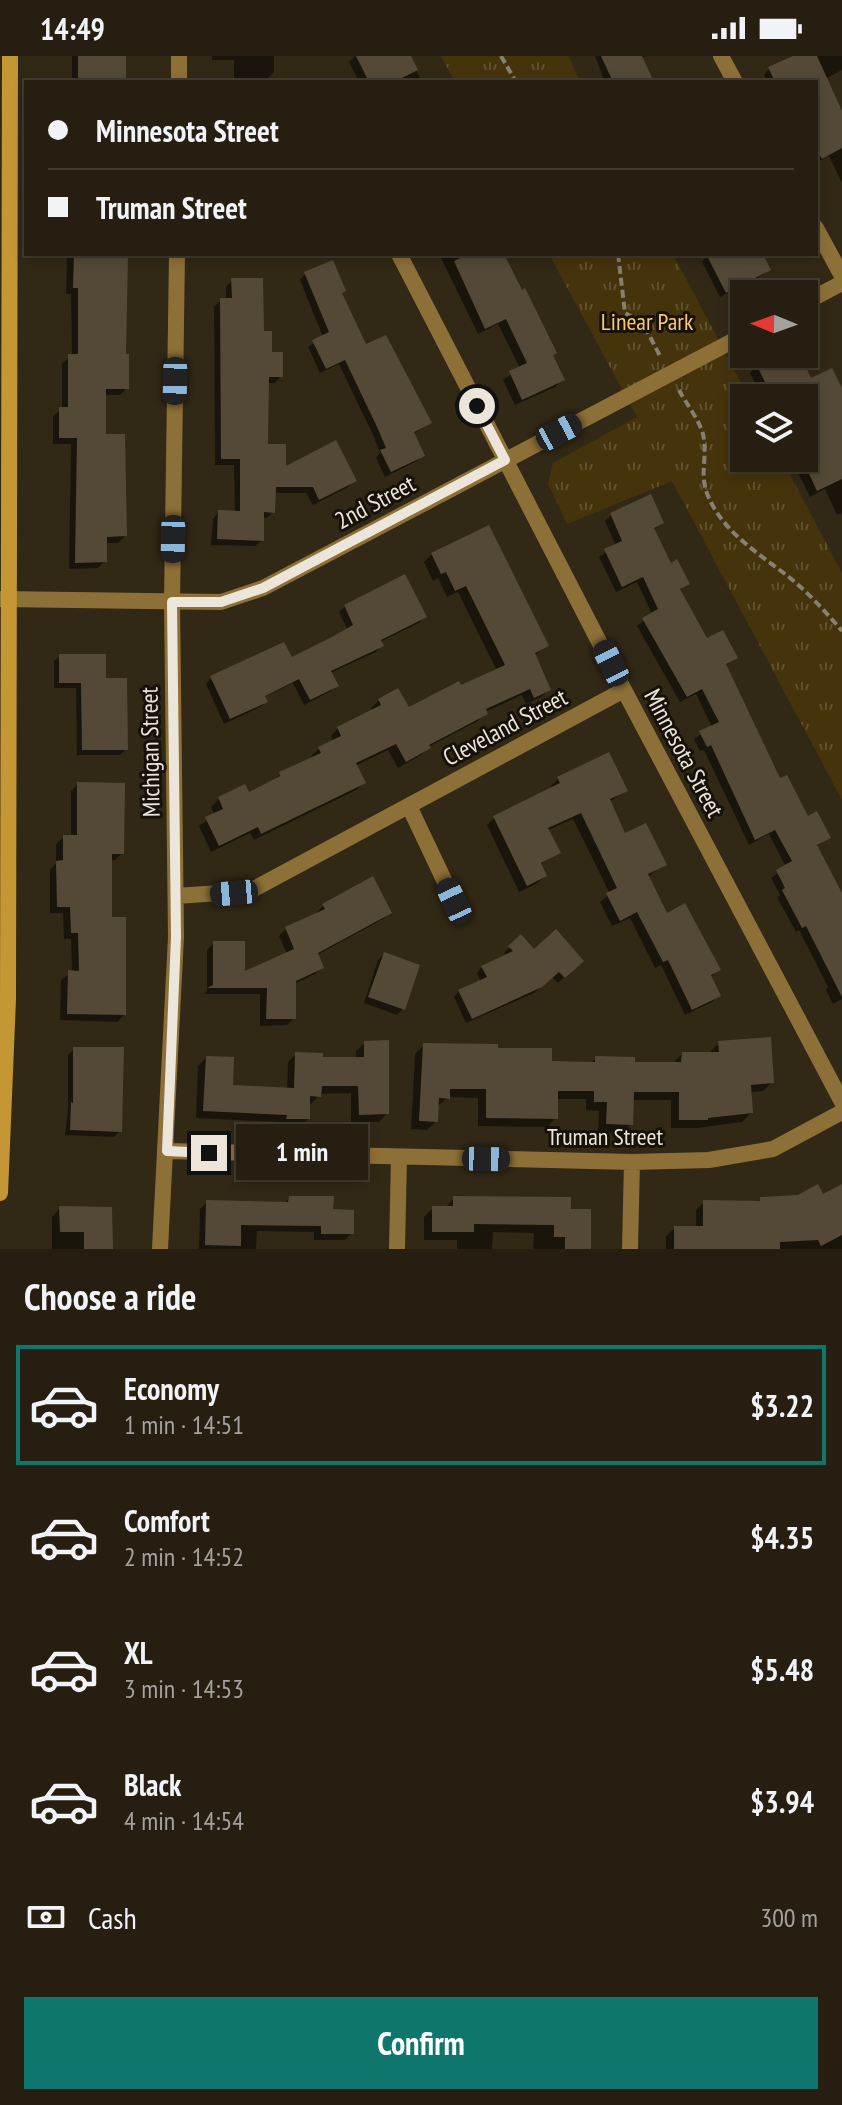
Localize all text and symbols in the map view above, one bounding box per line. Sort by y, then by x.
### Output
text: 14:49 [40,9,105,48]
text: Minnesota Street [96,111,279,150]
text: Truman Street [96,188,247,227]
north arrow [730,280,818,368]
map controls [730,280,818,472]
park label: Linear Park [601,306,694,337]
car [163,357,187,405]
button: layers [730,384,818,472]
route start [459,388,495,424]
car [532,410,586,454]
street label: 2nd Street [330,468,421,536]
car [161,515,185,563]
car [589,636,633,690]
street label: Cleveland Street [438,681,573,773]
street label: Minnesota Street [637,684,731,823]
street label: Michigan Street [133,686,167,817]
car [433,874,475,928]
car [209,879,259,907]
street label: Truman Street [547,1121,663,1152]
callout: 1 min [237,1125,369,1181]
route end [191,1135,227,1171]
text: 1 min [276,1135,328,1168]
car [462,1147,510,1171]
text: Choose a ride [24,1273,196,1320]
icon: car [28,1369,100,1441]
text: Economy [124,1369,219,1408]
text: $3.22 [750,1386,814,1425]
text: 1 min · 14:51 [124,1408,244,1441]
icon: car [28,1501,100,1573]
text: Comfort [124,1501,210,1540]
text: $4.35 [750,1518,814,1557]
text: 2 min · 14:52 [124,1540,244,1573]
icon: car [28,1633,100,1705]
text: XL [124,1633,153,1672]
text: $5.48 [750,1650,814,1689]
text: 3 min · 14:53 [124,1672,244,1705]
icon: car [28,1765,100,1837]
text: Black [124,1765,181,1804]
text: $3.94 [750,1782,814,1821]
text: 4 min · 14:54 [124,1804,244,1837]
icon: cash [24,1895,68,1939]
text: Cash [88,1898,137,1937]
text: 300 m [760,1901,818,1934]
button: Confirm [24,1997,818,2089]

